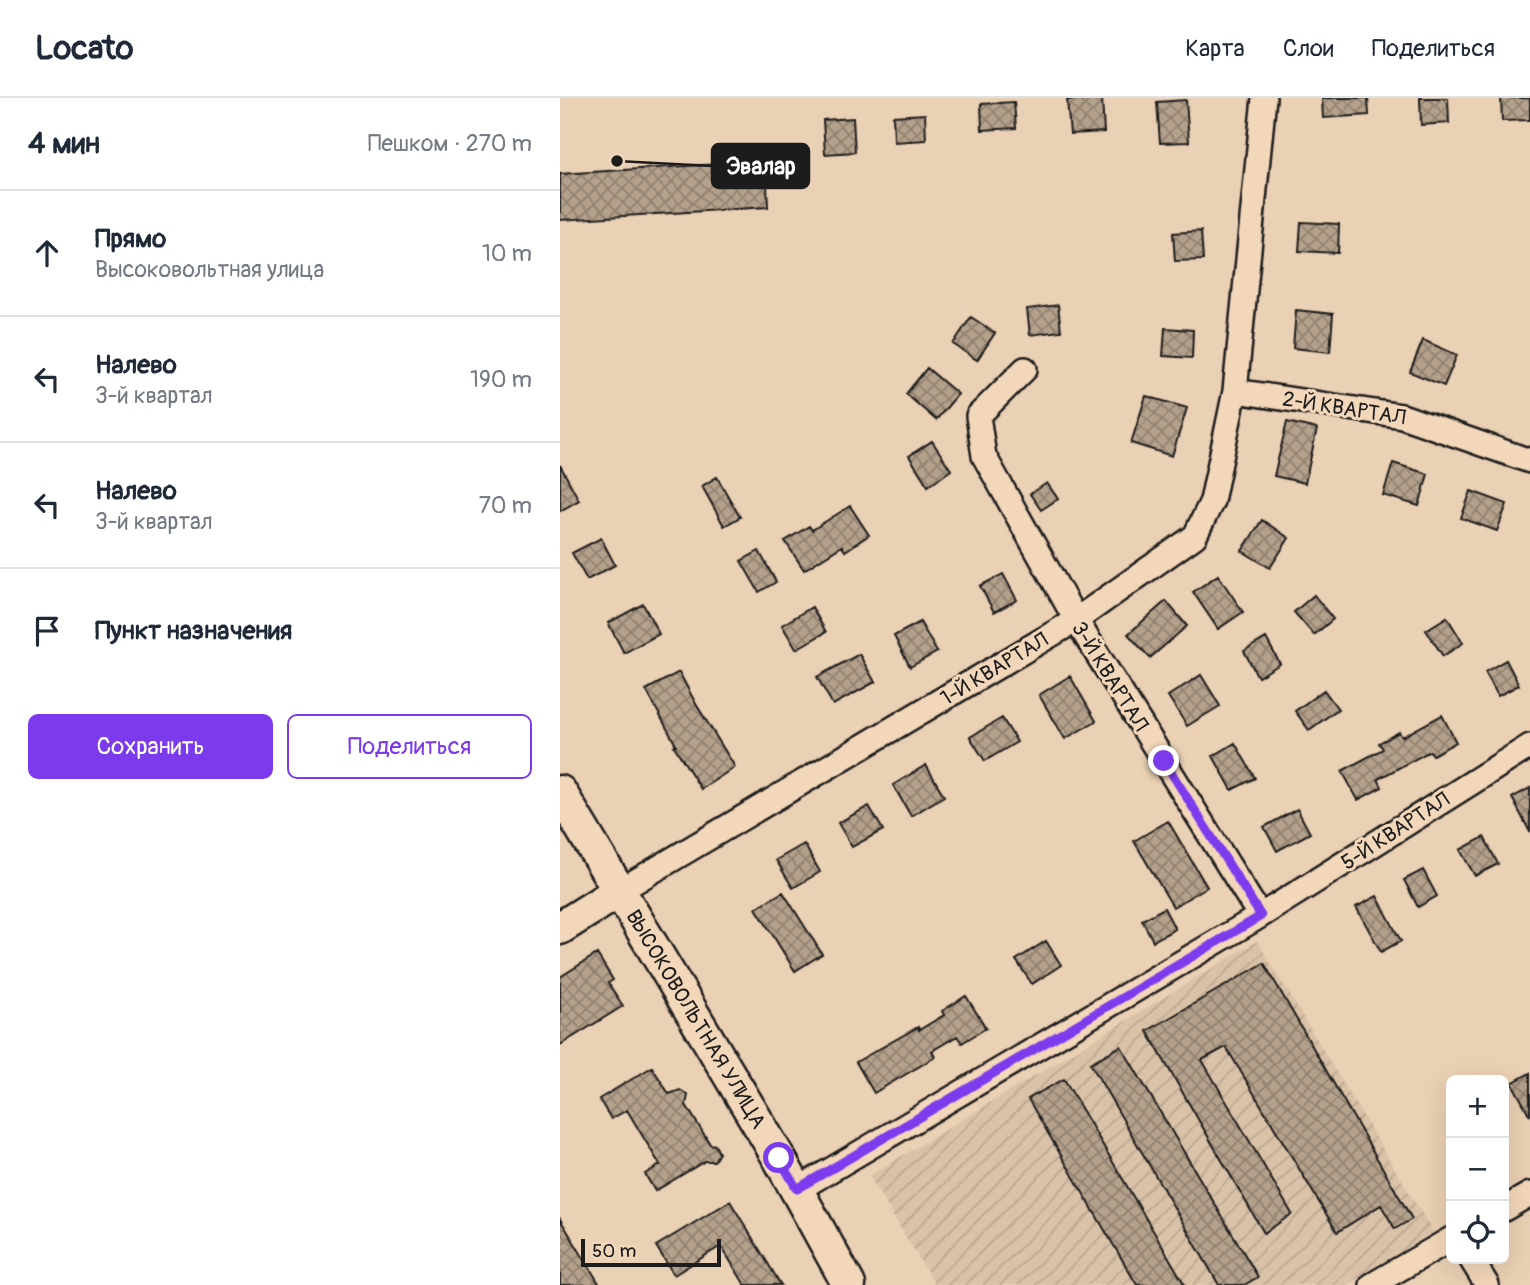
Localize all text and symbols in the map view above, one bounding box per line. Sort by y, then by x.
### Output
text: Locato [35,28,133,69]
text: Карта [1185,34,1245,63]
text: Слои [1283,34,1334,63]
text: Поделиться [1372,34,1495,63]
text: 4 мин [28,125,100,162]
text: Пешком · 270 m [368,129,532,158]
callout: Эвалар [712,144,809,188]
text: Эвалар [726,152,796,181]
text: Прямо [95,223,166,255]
icon: ahead [28,234,66,272]
text: 10 m [482,239,532,268]
text: Высоковольтная улица [95,255,324,284]
text: Налево [95,349,177,381]
icon: left [28,360,66,398]
text: 190 m [470,365,532,394]
text: 3-й квартал [95,381,213,410]
street label: 2-Й КВАРТАЛ [1281,385,1408,432]
text: Налево [95,475,177,507]
icon: left [28,486,66,524]
text: 70 m [479,491,532,520]
text: 3-й квартал [95,507,213,536]
icon: arrive [28,612,66,650]
text: Пункт назначения [95,615,292,647]
street label: 3-Й КВАРТАЛ [1065,617,1154,736]
street label: 1-Й КВАРТАЛ [936,627,1053,712]
button: Сохранить [28,714,273,779]
button: Поделиться [287,714,532,779]
route end [1148,745,1179,776]
street label: 5-Й КВАРТАЛ [1336,786,1455,876]
street label: ВЫСОКОВОЛЬТНАЯ УЛИЦА [619,905,772,1134]
map controls [1446,1075,1509,1264]
button: + [1446,1075,1509,1138]
button: − [1446,1138,1509,1201]
route start [763,1142,794,1173]
button: locate [1446,1201,1509,1264]
scale bar [581,1236,721,1268]
text: 50 m [592,1239,636,1263]

